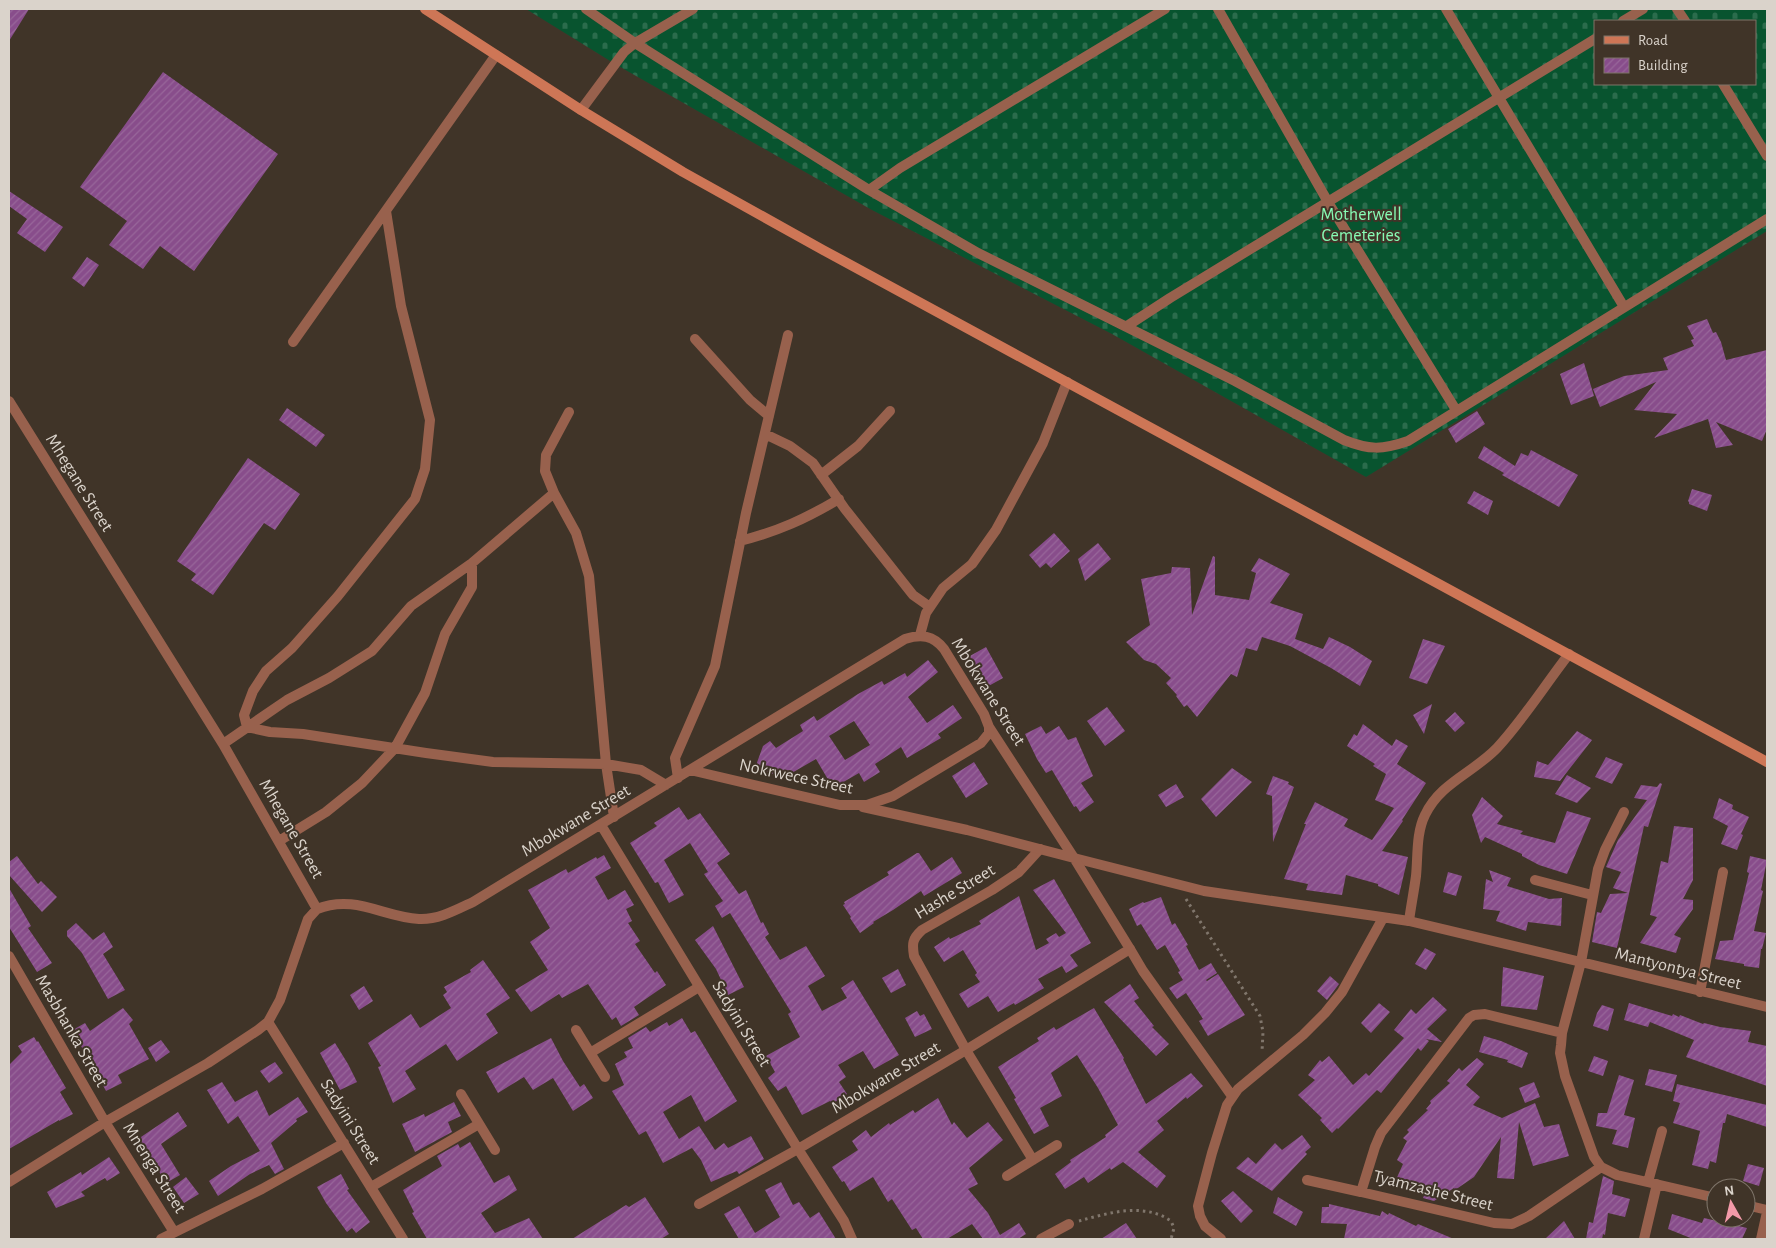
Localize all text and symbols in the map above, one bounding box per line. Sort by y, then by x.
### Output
legend [1594,20,1756,85]
text: Road [1638,33,1668,48]
text: Building [1638,58,1688,73]
park label: Motherwell Cemeteries [1320,206,1402,245]
street label: Mhegane Street [42,431,116,535]
street label: Mbokwane Street [948,635,1028,749]
street label: Nokrwece Street [738,756,855,798]
street label: Mhegane Street [255,776,327,882]
street label: Mbokwane Street [518,781,634,860]
street label: Hashe Street [912,861,998,923]
street label: Mantyontya Street [1613,945,1743,993]
street label: Masbhanka Street [32,972,111,1091]
street label: Sadyini Street [708,978,774,1070]
street label: Mbokwane Street [828,1038,944,1117]
street label: Sadyini Street [317,1076,383,1168]
street label: Mnenga Street [119,1120,189,1217]
street label: Tyamzashe Street [1371,1167,1495,1215]
north arrow [1706,1178,1756,1228]
text: N [1724,1184,1735,1199]

